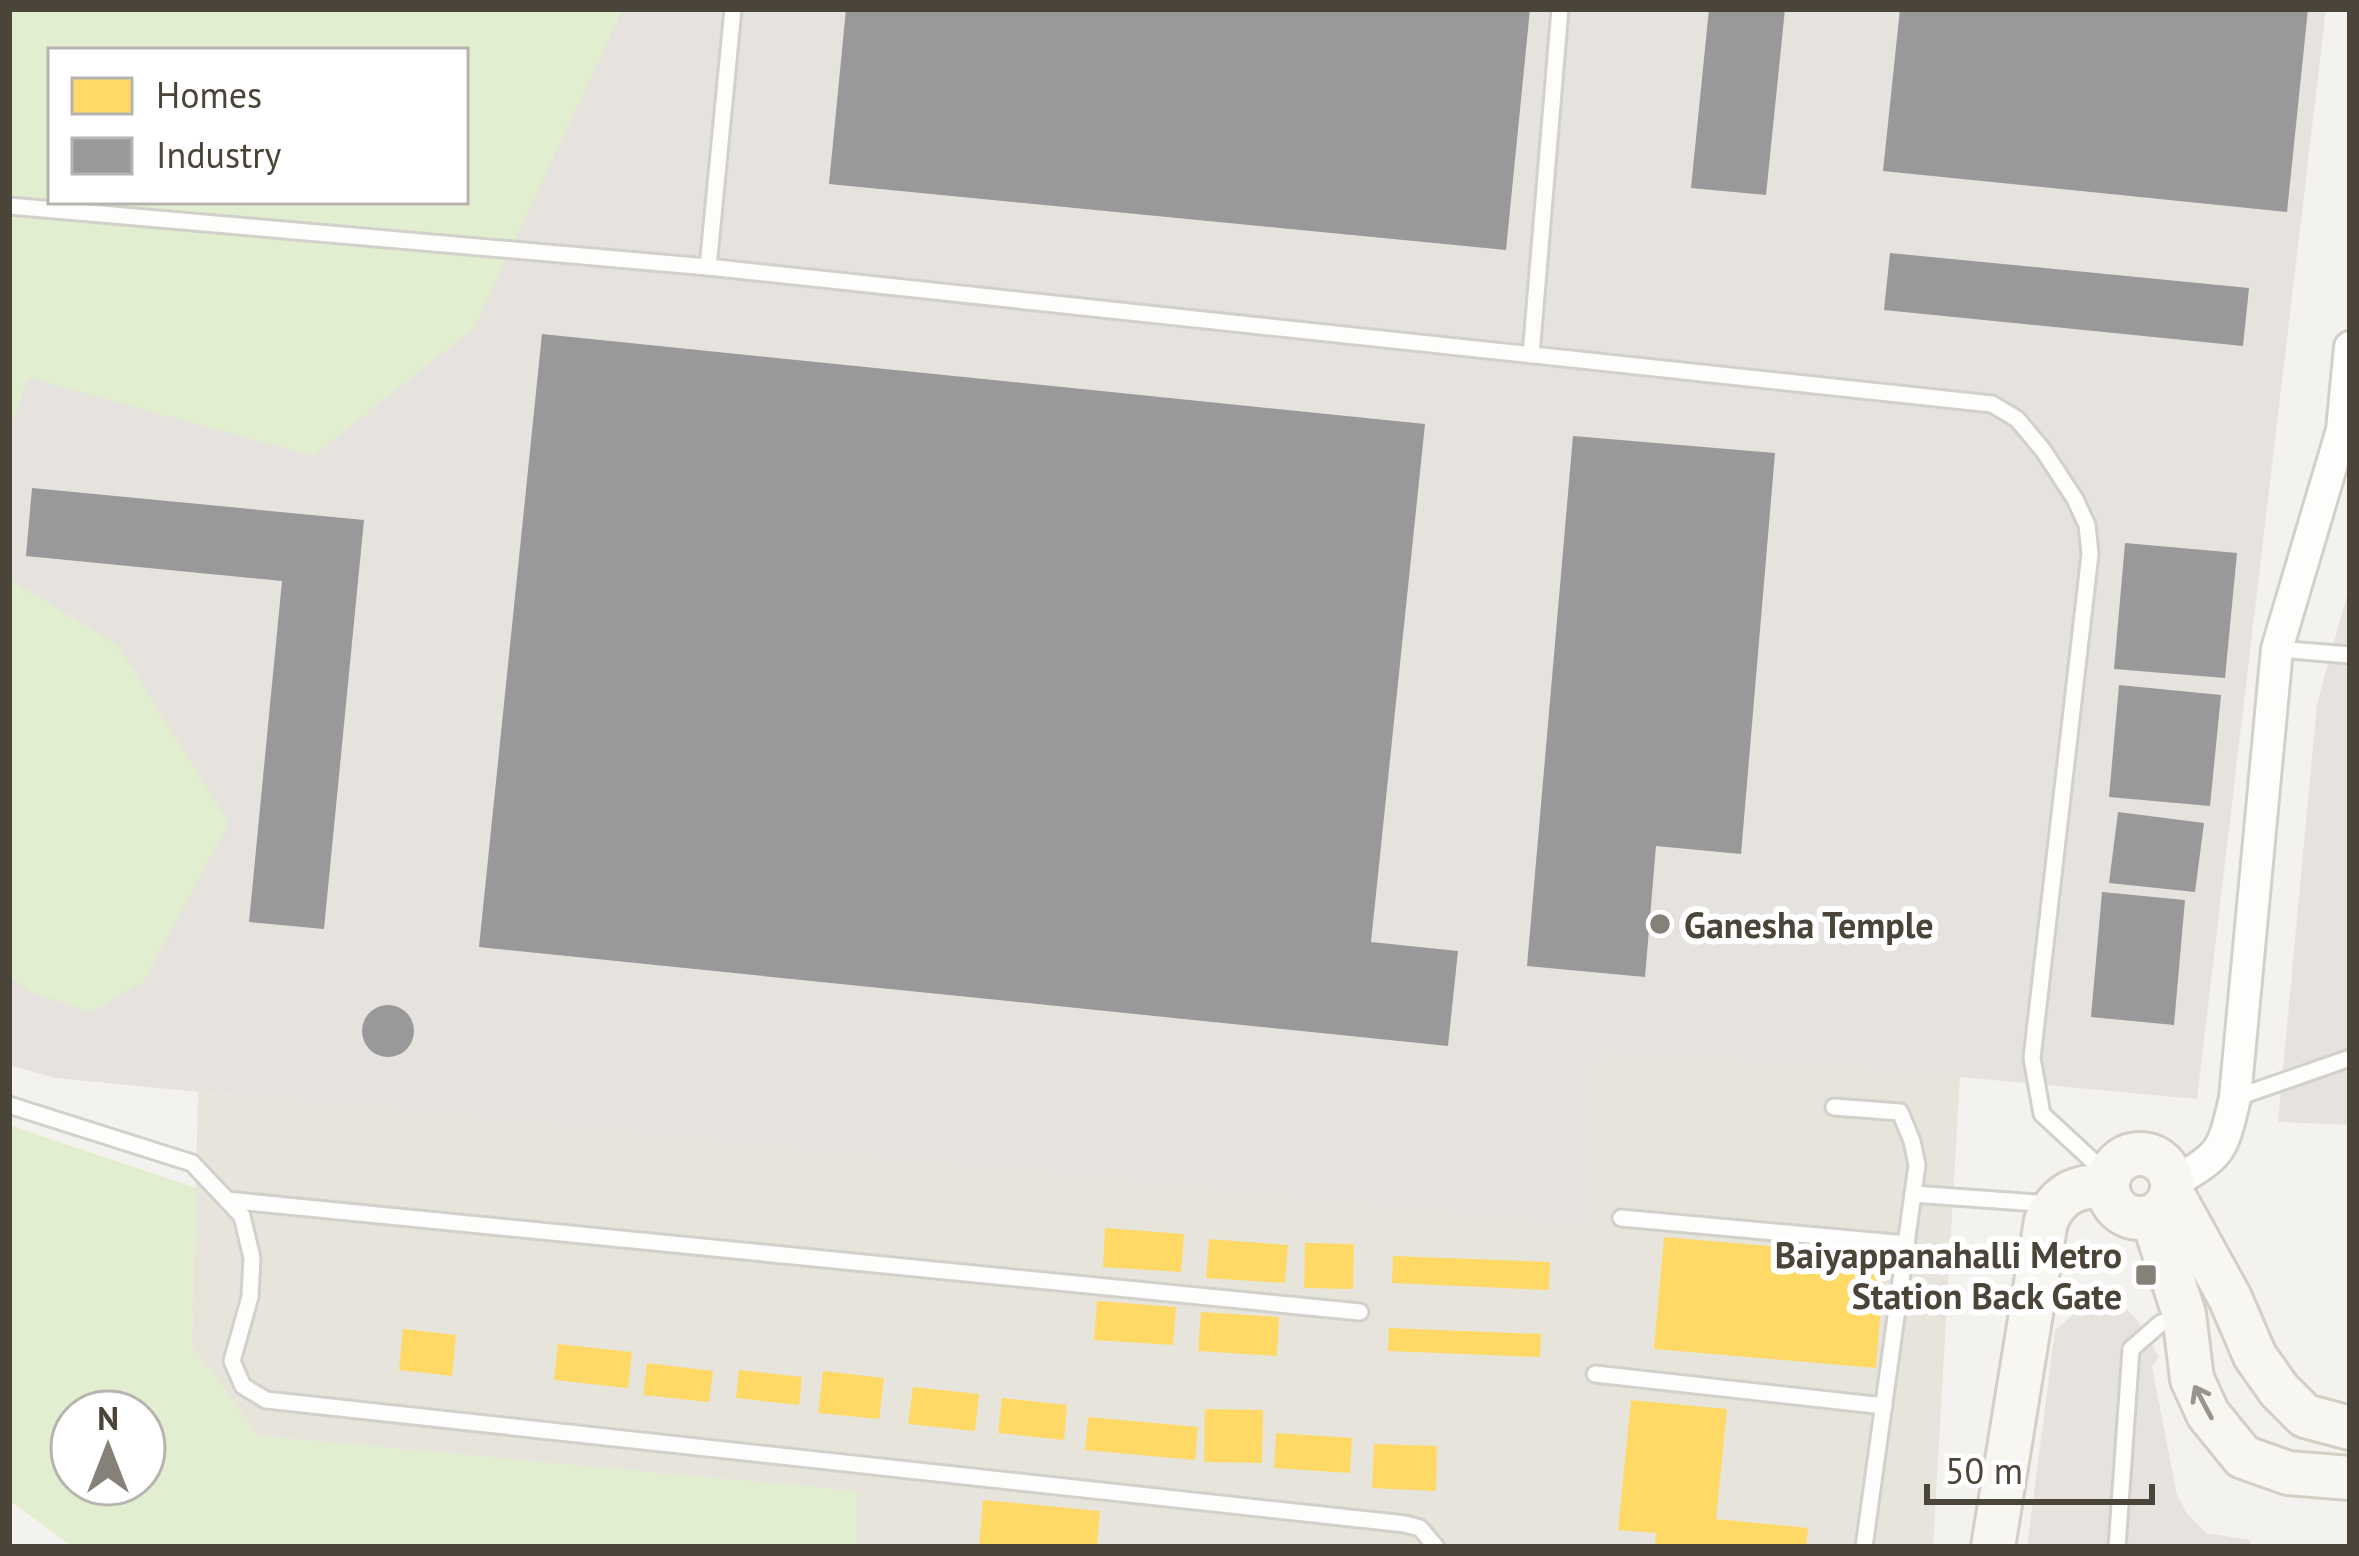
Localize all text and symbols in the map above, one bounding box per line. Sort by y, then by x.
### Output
legend [48,48,468,204]
text: Homes [156,71,262,118]
text: Industry [156,131,282,178]
place label: Ganesha Temple [1684,901,1934,948]
marker: Ganesha Temple [1647,911,1673,937]
place label: Baiyappanahalli Metro Station Back Gate [1775,1231,2122,1319]
marker: Baiyappanahalli Metro Station Back Gate [2133,1262,2159,1288]
one-way arrow [2191,1384,2214,1420]
north arrow [48,1388,168,1508]
text: N [97,1396,119,1439]
scale bar [1927,1430,2152,1504]
text: 50 m [1945,1447,2023,1494]

